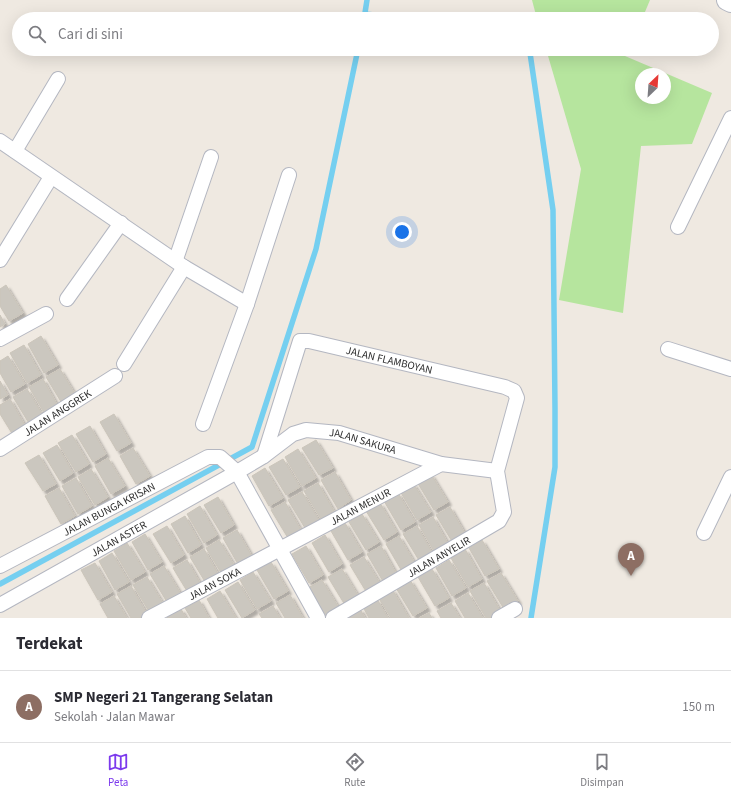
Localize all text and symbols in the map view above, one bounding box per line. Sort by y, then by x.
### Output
search box [12,12,719,56]
icon: search [26,23,48,45]
text: Cari di sini [58,24,123,45]
north arrow [635,68,671,104]
your location [392,222,412,242]
street label: JALAN FLAMBOYAN [345,342,434,377]
street label: JALAN ANGGREK [21,385,95,440]
street label: JALAN SAKURA [328,425,398,457]
street label: JALAN BUNGA KRISAN [60,479,158,539]
street label: JALAN MENUR [328,484,393,529]
street label: JALAN ASTER [88,517,149,560]
street label: JALAN ANYELIR [405,533,473,581]
pin: A [618,543,644,576]
street label: JALAN SOKA [186,563,243,603]
text: Terdekat [16,632,82,656]
text: SMP Negeri 21 Tangerang Selatan [54,687,273,708]
text: A [25,698,33,716]
text: 150 m [682,698,715,716]
text: Sekolah · Jalan Mawar [54,708,175,726]
tab: Peta [107,751,129,790]
tab: Rute [344,751,366,790]
tab: Disimpan [580,751,624,790]

